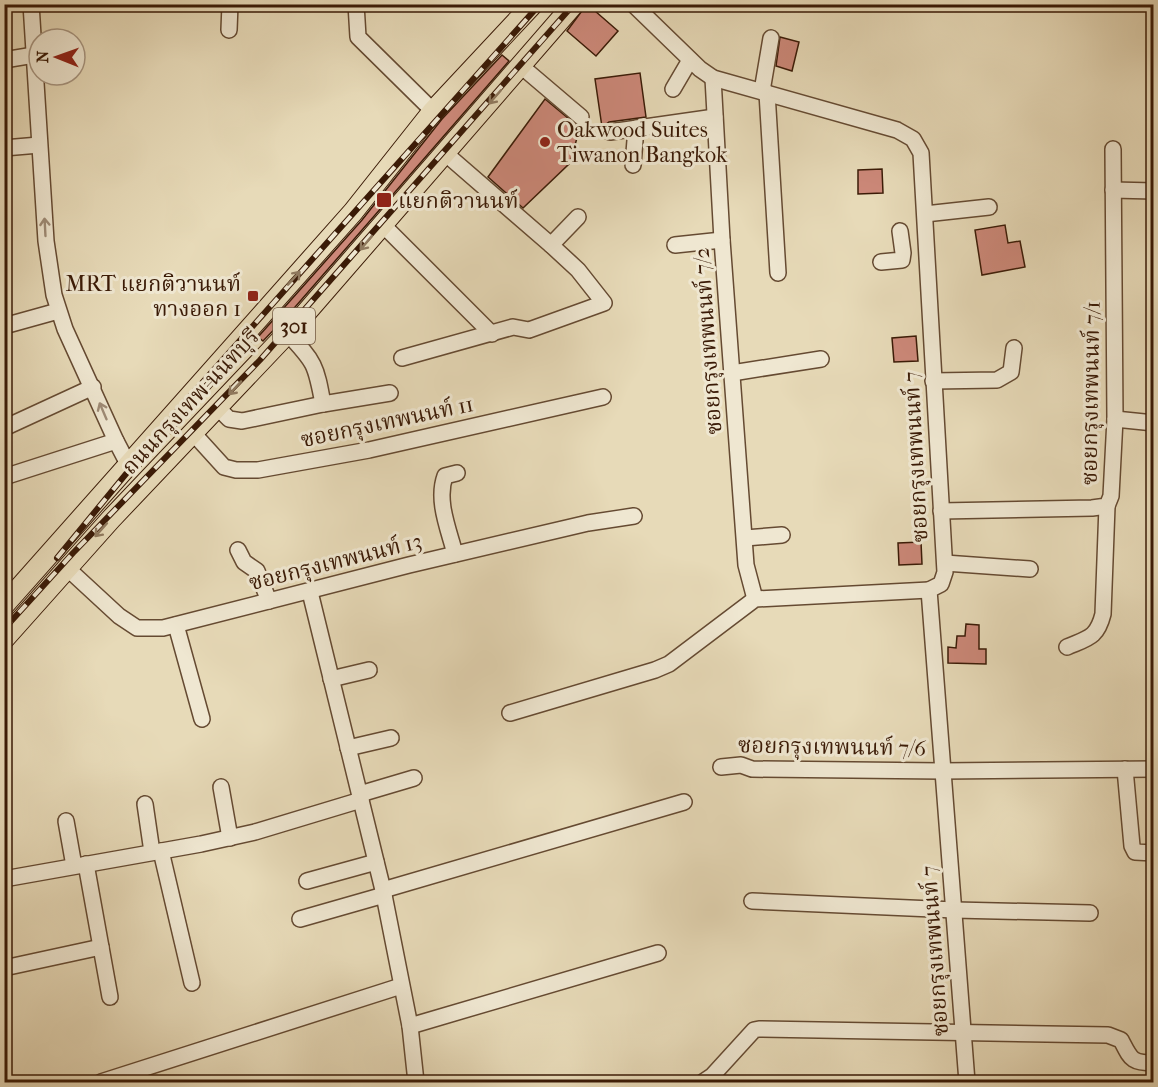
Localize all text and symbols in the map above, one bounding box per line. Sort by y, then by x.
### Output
north arrow [27,27,87,87]
text: N [33,50,52,63]
one-way arrow [488,89,501,105]
place label: Oakwood Suites Tiwanon Bangkok [557,117,728,168]
marker: Oakwood Suites Tiwanon Bangkok [538,135,552,149]
place label: แยกติวานนท์ [398,188,519,214]
marker: แยกติวานนท์ [375,191,393,209]
one-way arrow [39,217,50,237]
one-way arrow [359,235,373,250]
street label: ซอยกรุงเทพนนท์ 7/2 [688,246,729,435]
place label: MRT แยกติวานนท์ ทางออก 1 [66,271,241,322]
one-way arrow [287,271,301,286]
marker: MRT แยกติวานนท์ ทางออก 1 [246,289,260,303]
street label: ซอยกรุงเทพนนท์ 7/1 [1076,301,1107,485]
road number: 301 [273,308,315,344]
street label: ถนนกรุงเทพ-นนทบุรี [117,324,266,480]
street label: ซอยกรุงเทพนนท์ 7 [899,371,934,543]
one-way arrow [228,380,242,395]
street label: ซอยกรุงเทพนนท์ 11 [298,391,476,454]
one-way arrow [97,402,108,421]
one-way arrow [94,522,108,537]
street label: ซอยกรุงเทพนนท์ 13 [246,528,425,597]
street label: ซอยกรุงเทพนนท์ 7/6 [738,732,926,763]
street label: ซอยกรุงเทพนนท์ 7 [916,865,955,1037]

